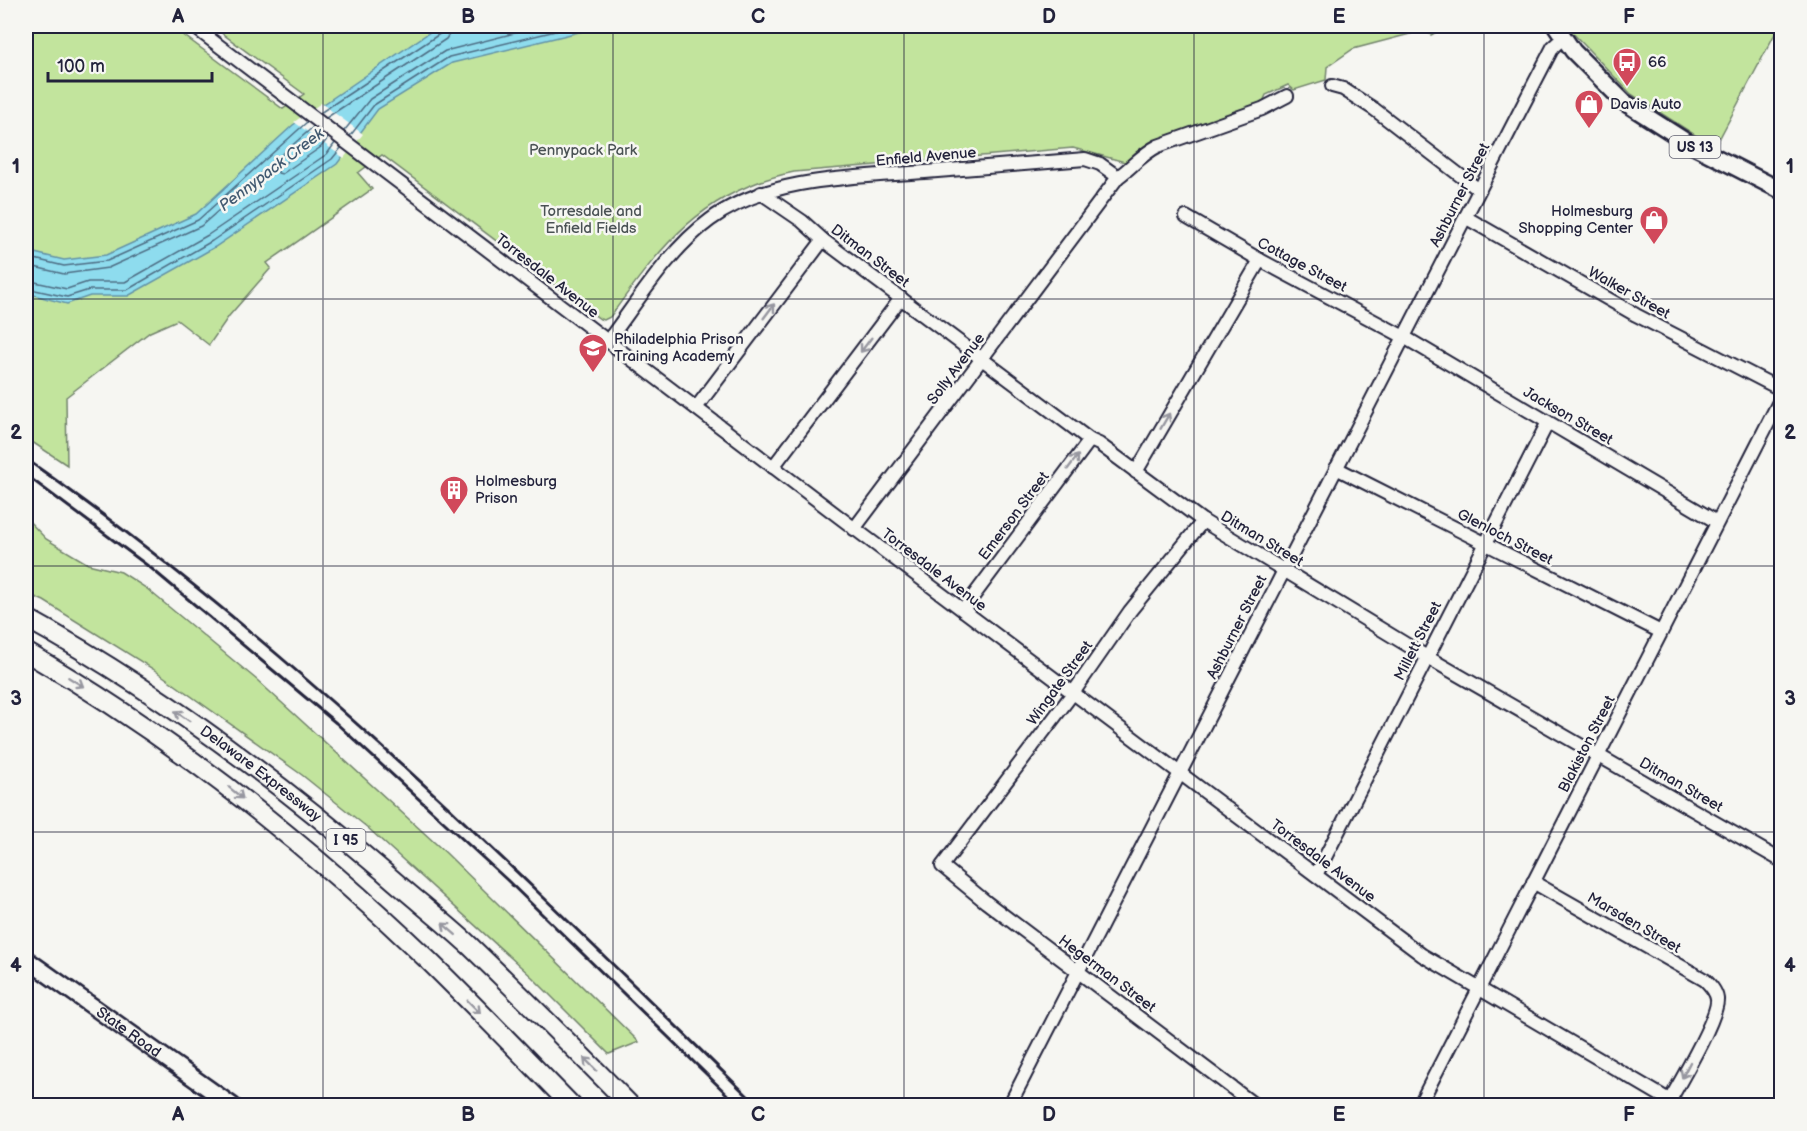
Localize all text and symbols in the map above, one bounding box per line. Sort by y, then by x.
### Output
text: A [171,5,185,29]
text: B [461,5,475,29]
text: C [751,5,765,29]
text: D [1042,5,1056,29]
text: E [1333,5,1346,29]
text: F [1623,5,1635,29]
scale bar [48,45,212,83]
bus stop icon: 66 [1611,46,1643,88]
place label: 66 [1648,53,1666,72]
text: 100 m [57,56,105,77]
shop icon: Davis Auto [1573,88,1605,130]
place label: Davis Auto [1610,95,1681,114]
water label: Pennypack Creek [216,124,329,216]
road number: US 13 [1670,136,1720,158]
street label: Ashburner Street [1426,139,1495,250]
park label: Pennypack Park [529,141,638,160]
street label: Enfield Avenue [875,143,977,171]
text: 1 [12,155,20,179]
text: 1 [1786,155,1794,179]
park label: Torresdale and Enfield Fields [540,202,642,238]
place label: Holmesburg Shopping Center [1519,202,1634,238]
shop icon: Holmesburg Shopping Center [1638,204,1670,246]
street label: Ditman Street [827,220,913,292]
street label: Torresdale Avenue [491,230,603,322]
street label: Cottage Street [1254,233,1350,297]
street label: Walker Street [1585,263,1674,324]
one-way arrow [763,303,775,319]
street label: Solly Avenue [923,329,989,408]
place label: Philadelphia Prison Training Academy [614,330,744,366]
school or university icon: Philadelphia Prison Training Academy [577,332,609,374]
one-way arrow [859,337,872,353]
street label: Jackson Street [1520,383,1617,450]
one-way arrow [1160,413,1172,430]
text: 2 [10,421,22,445]
text: 2 [1784,421,1796,445]
one-way arrow [1067,454,1080,470]
street label: Emerson Street [975,468,1054,564]
place label: Holmesburg Prison [475,472,557,508]
building icon: Holmesburg Prison [438,474,470,516]
street label: Glenloch Street [1454,505,1556,569]
street label: Ditman Street [1217,507,1307,571]
street label: Torresdale Avenue [878,524,990,616]
street label: Ashburner Street [1203,571,1272,682]
street label: Millett Street [1390,598,1446,684]
street label: Wingate Street [1023,637,1097,729]
one-way arrow [67,676,84,688]
text: 3 [10,687,22,711]
text: 3 [1784,687,1796,711]
street label: Blakiston Street [1554,692,1620,796]
one-way arrow [174,710,191,722]
street label: Delaware Expressway [196,721,326,826]
street label: Ditman Street [1636,753,1727,817]
one-way arrow [228,786,244,799]
street label: Torresdale Avenue [1267,815,1379,907]
road number: I 95 [326,829,366,851]
street label: Marsden Street [1584,888,1685,958]
one-way arrow [441,922,457,935]
street label: Hegerman Street [1055,931,1160,1017]
text: 4 [10,954,22,978]
text: 4 [1784,954,1796,978]
one-way arrow [467,1000,482,1015]
street label: State Road [93,1002,165,1061]
one-way arrow [582,1056,597,1071]
one-way arrow [1680,1061,1691,1079]
text: A [171,1103,185,1127]
text: B [461,1103,475,1127]
text: C [751,1103,765,1127]
text: D [1042,1103,1056,1127]
text: E [1333,1103,1346,1127]
text: F [1623,1103,1635,1127]

